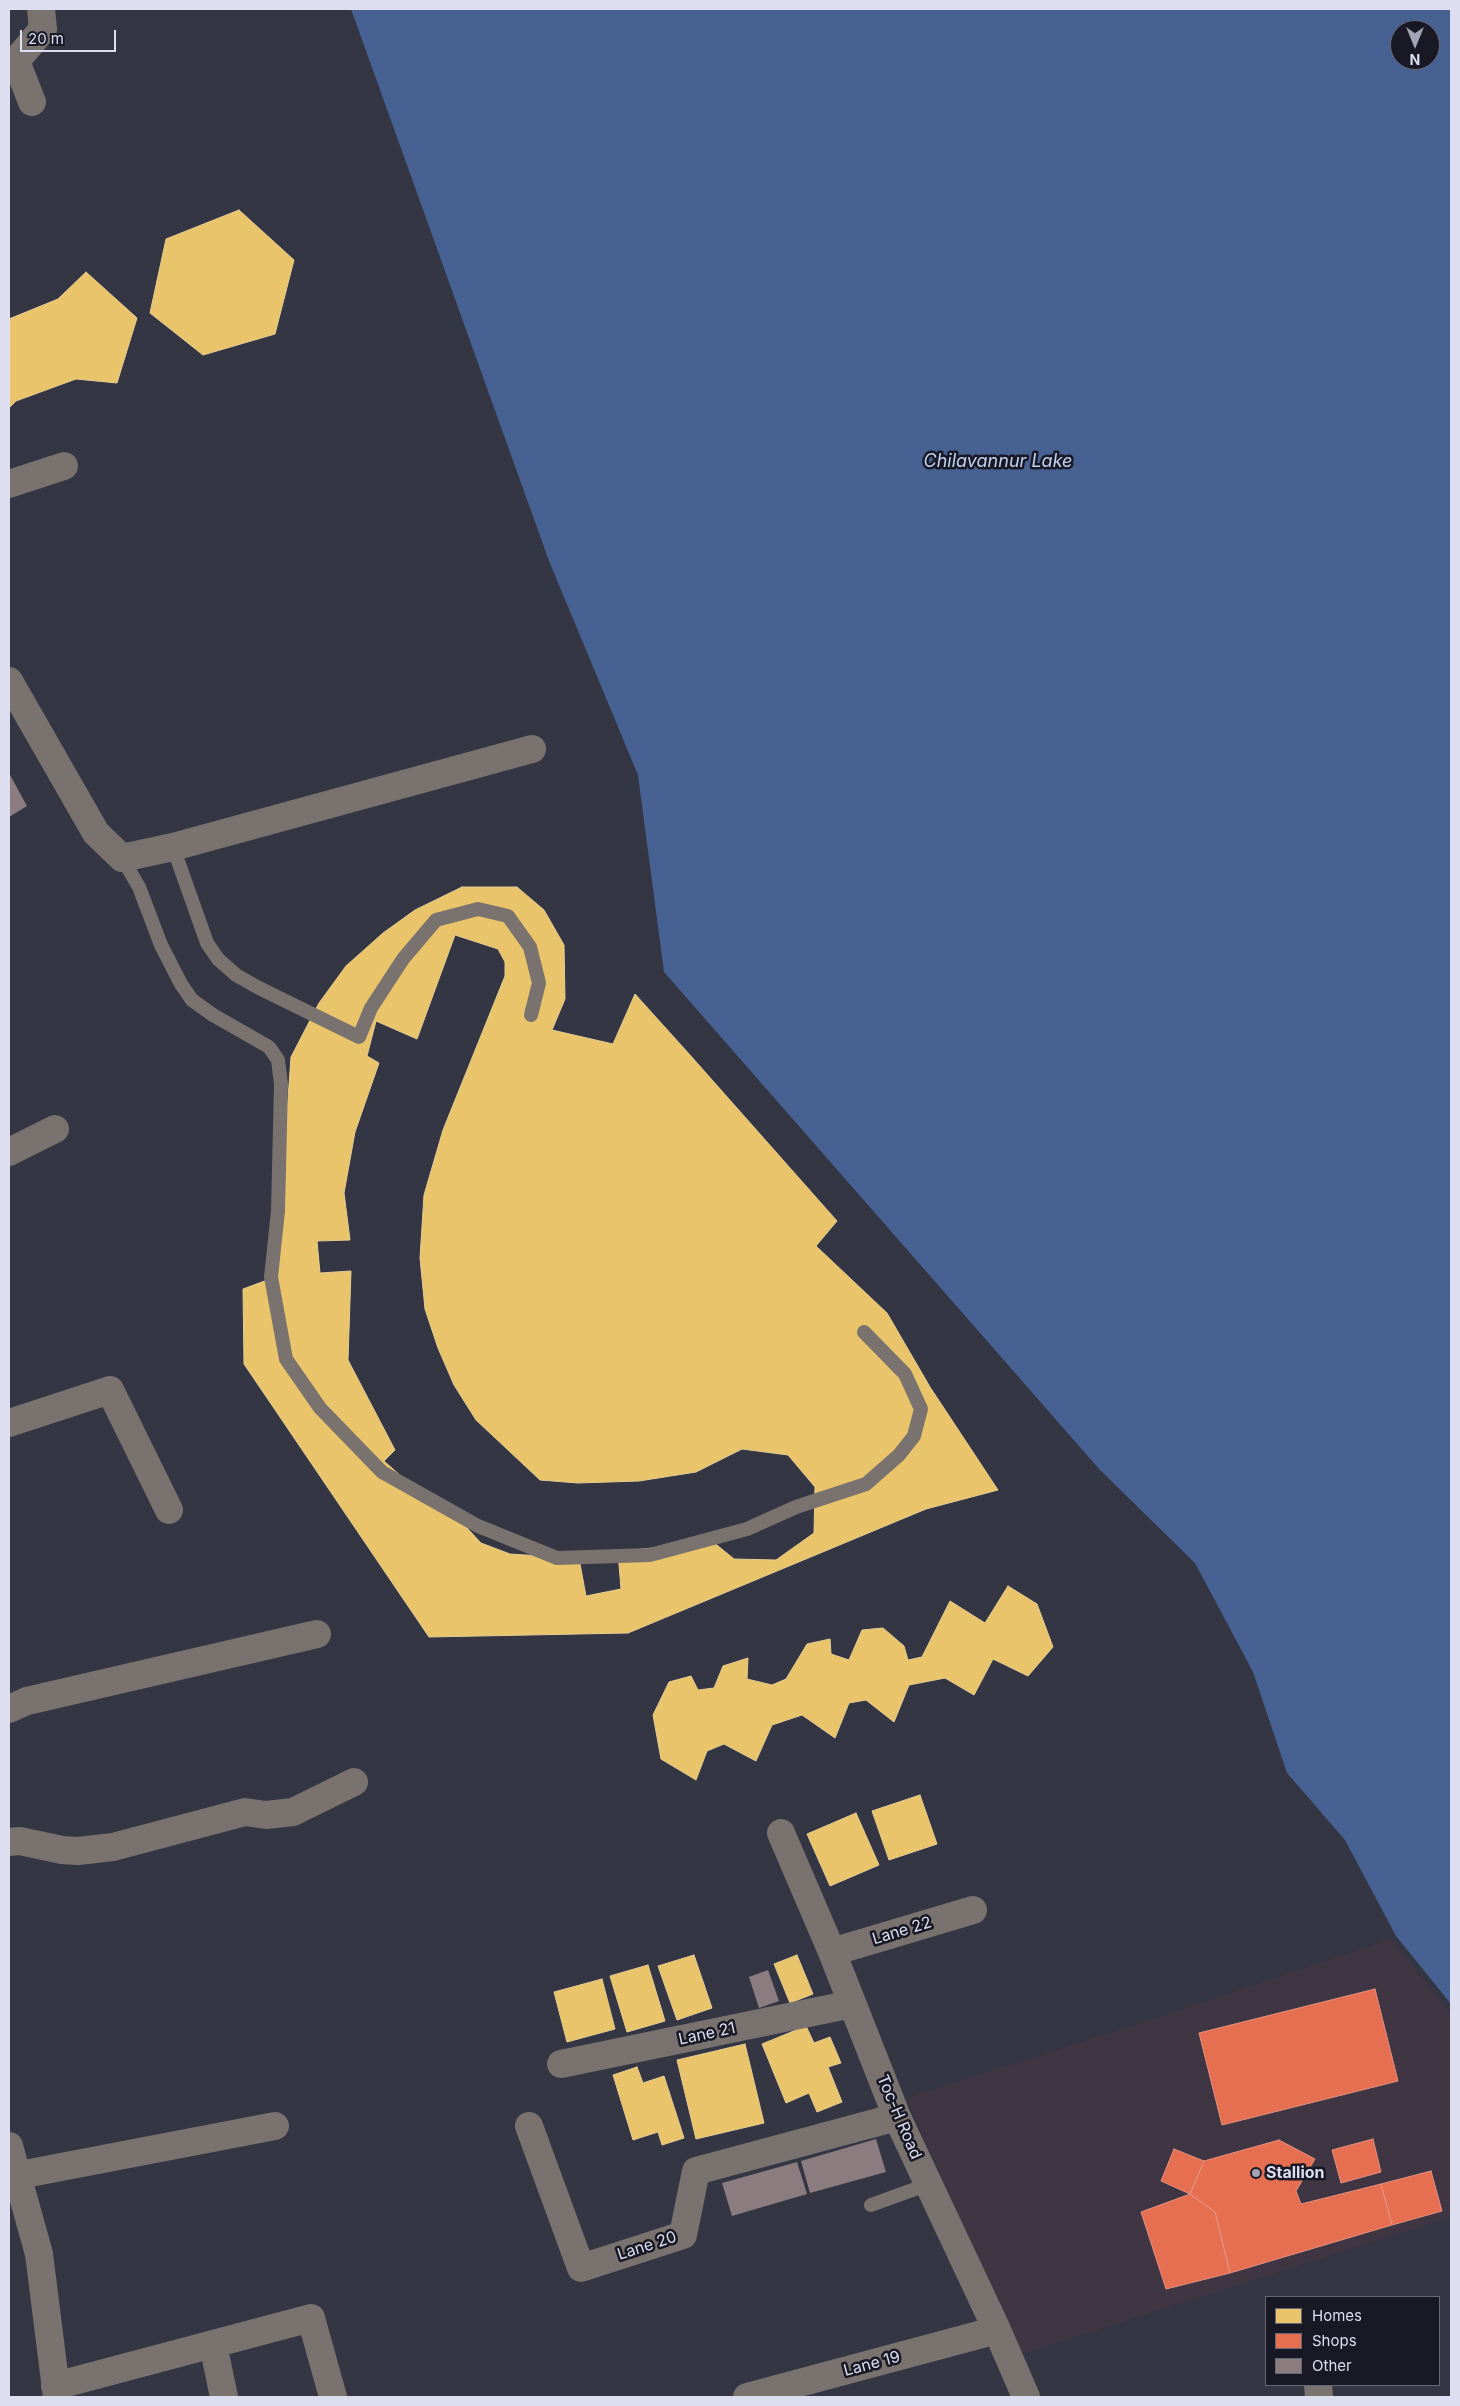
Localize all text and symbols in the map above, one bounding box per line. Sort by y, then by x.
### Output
scale bar [22,20,119,52]
north arrow [1390,20,1440,70]
text: 20 m [28,29,64,48]
text: N [1410,51,1420,68]
water label: Chilavannur Lake [924,451,1072,473]
street label: Lane 22 [870,1913,934,1949]
street label: Lane 21 [677,2019,737,2049]
street label: Toc-H Road [873,2072,925,2162]
place label: Stallion [1266,2163,1324,2183]
marker: Stallion [1250,2167,1262,2179]
street label: Lane 20 [615,2227,679,2265]
legend [1265,2296,1440,2386]
text: Homes [1312,2306,1362,2325]
text: Shops [1312,2331,1357,2350]
street label: Lane 19 [842,2347,902,2381]
text: Other [1312,2356,1352,2375]

